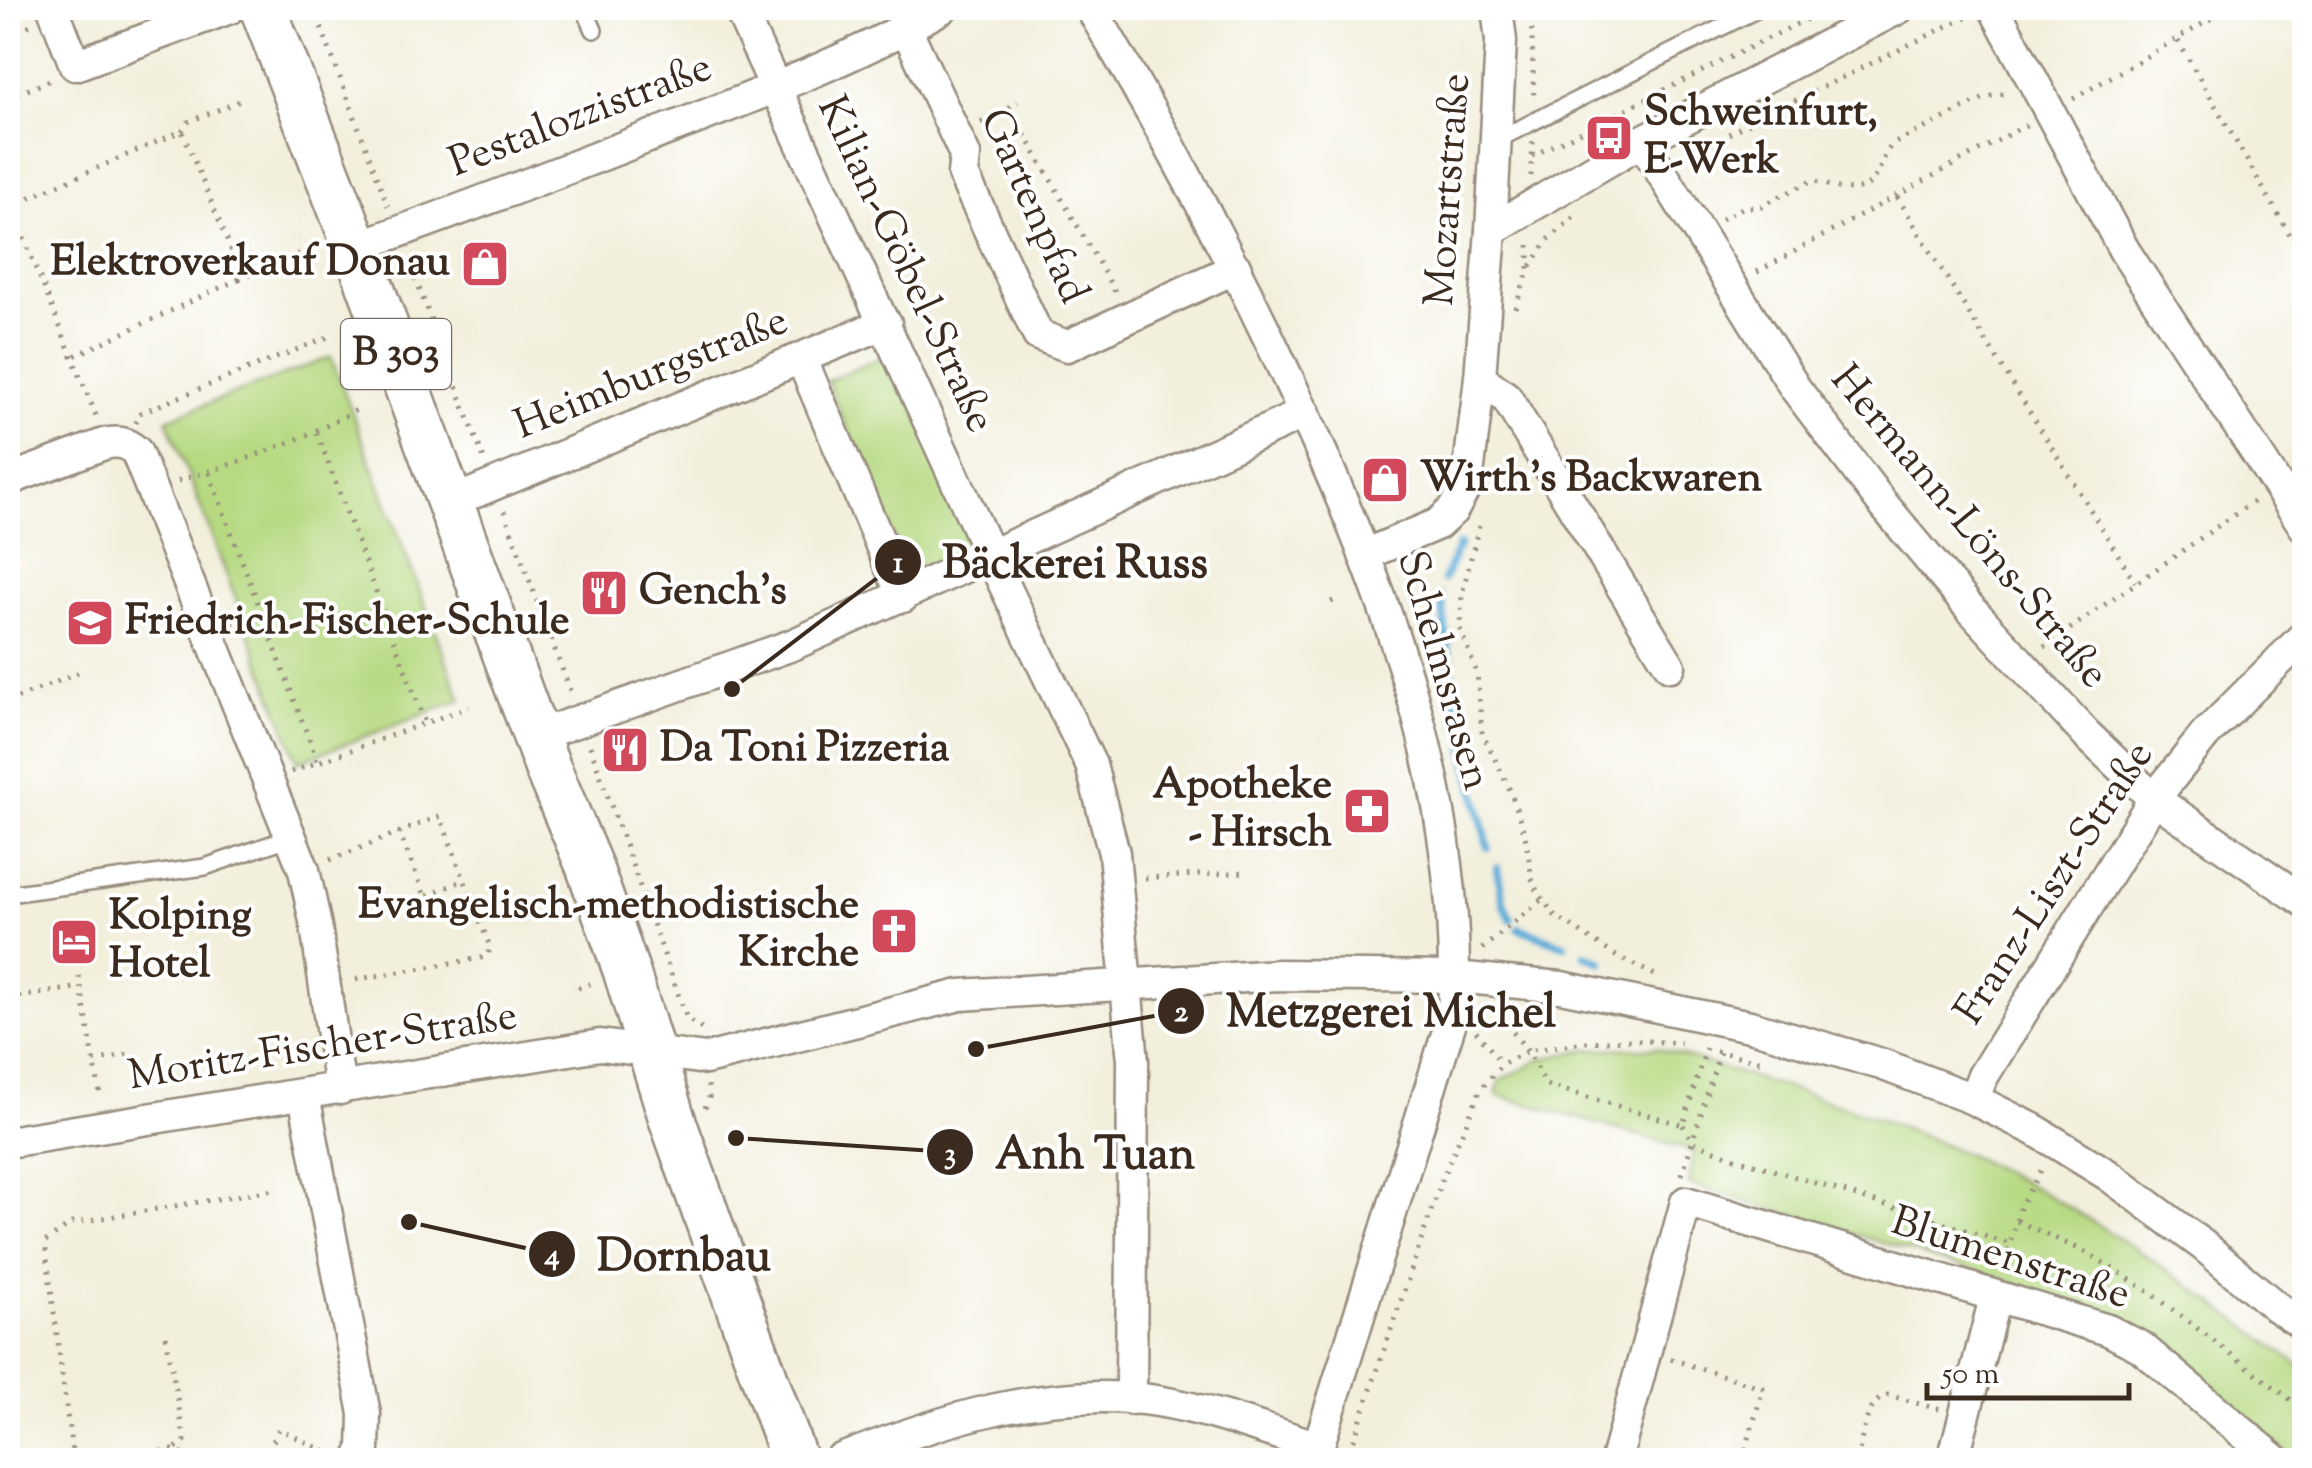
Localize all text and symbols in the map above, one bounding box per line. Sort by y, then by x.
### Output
street label: Pestalozzistraße [441,39,721,195]
street label: Mozartstraße [1412,71,1488,309]
place label: Schweinfurt, E-Werk [1644,84,1878,192]
street label: Kilian-Göbel-Straße [800,87,1008,443]
street label: Gartenpfad [962,100,1102,314]
bus stop icon: Schweinfurt, E-Werk [1583,112,1635,164]
place label: Elektroverkauf Donau [50,234,450,294]
shop icon: Elektroverkauf Donau [459,238,511,290]
street label: Heimburgstraße [506,293,798,457]
road number: B 303 [341,319,451,389]
street label: Hermann-Löns-Straße [1814,353,2122,703]
place label: Wirth's Backwaren [1420,450,1762,510]
shop icon: Wirth's Backwaren [1359,454,1411,506]
callout: Bäckerei Russ [873,524,1228,599]
text: Bäckerei Russ [942,534,1208,599]
text: 1 [893,543,904,586]
street label: Schelmsrasen [1379,544,1505,798]
place label: Gench's [639,563,787,623]
restaurant icon: Gench's [578,567,630,619]
place label: Friedrich-Fischer-Schule [125,593,570,653]
school or university icon: Friedrich-Fischer-Schule [64,597,116,649]
place label: Da Toni Pizzeria [660,720,950,780]
restaurant icon: Da Toni Pizzeria [599,724,651,776]
street label: Franz-Liszt-Straße [1942,730,2170,1038]
place label: Apotheke - Hirsch [1153,757,1332,865]
pharmacy icon: Apotheke - Hirsch [1341,785,1393,837]
place label: Evangelisch-methodistische Kirche [358,877,859,985]
place label: Kolping Hotel [109,888,252,996]
church icon: Evangelisch-methodistische Kirche [868,905,920,957]
hotel icon: Kolping Hotel [48,916,100,968]
callout: Metzgerei Michel [1156,973,1576,1048]
text: Metzgerei Michel [1226,983,1556,1048]
street label: Moritz-Fischer-Straße [124,988,522,1108]
text: 2 [1174,992,1188,1035]
callout: Anh Tuan [925,1115,1215,1190]
text: Anh Tuan [995,1125,1195,1190]
text: 3 [944,1134,956,1177]
street label: Blumenstraße [1883,1193,2137,1327]
callout: Dornbau [527,1216,791,1291]
text: Dornbau [597,1227,771,1292]
text: 4 [543,1235,560,1278]
scale bar [1927,1338,2130,1400]
text: 50 m [1940,1354,2000,1397]

